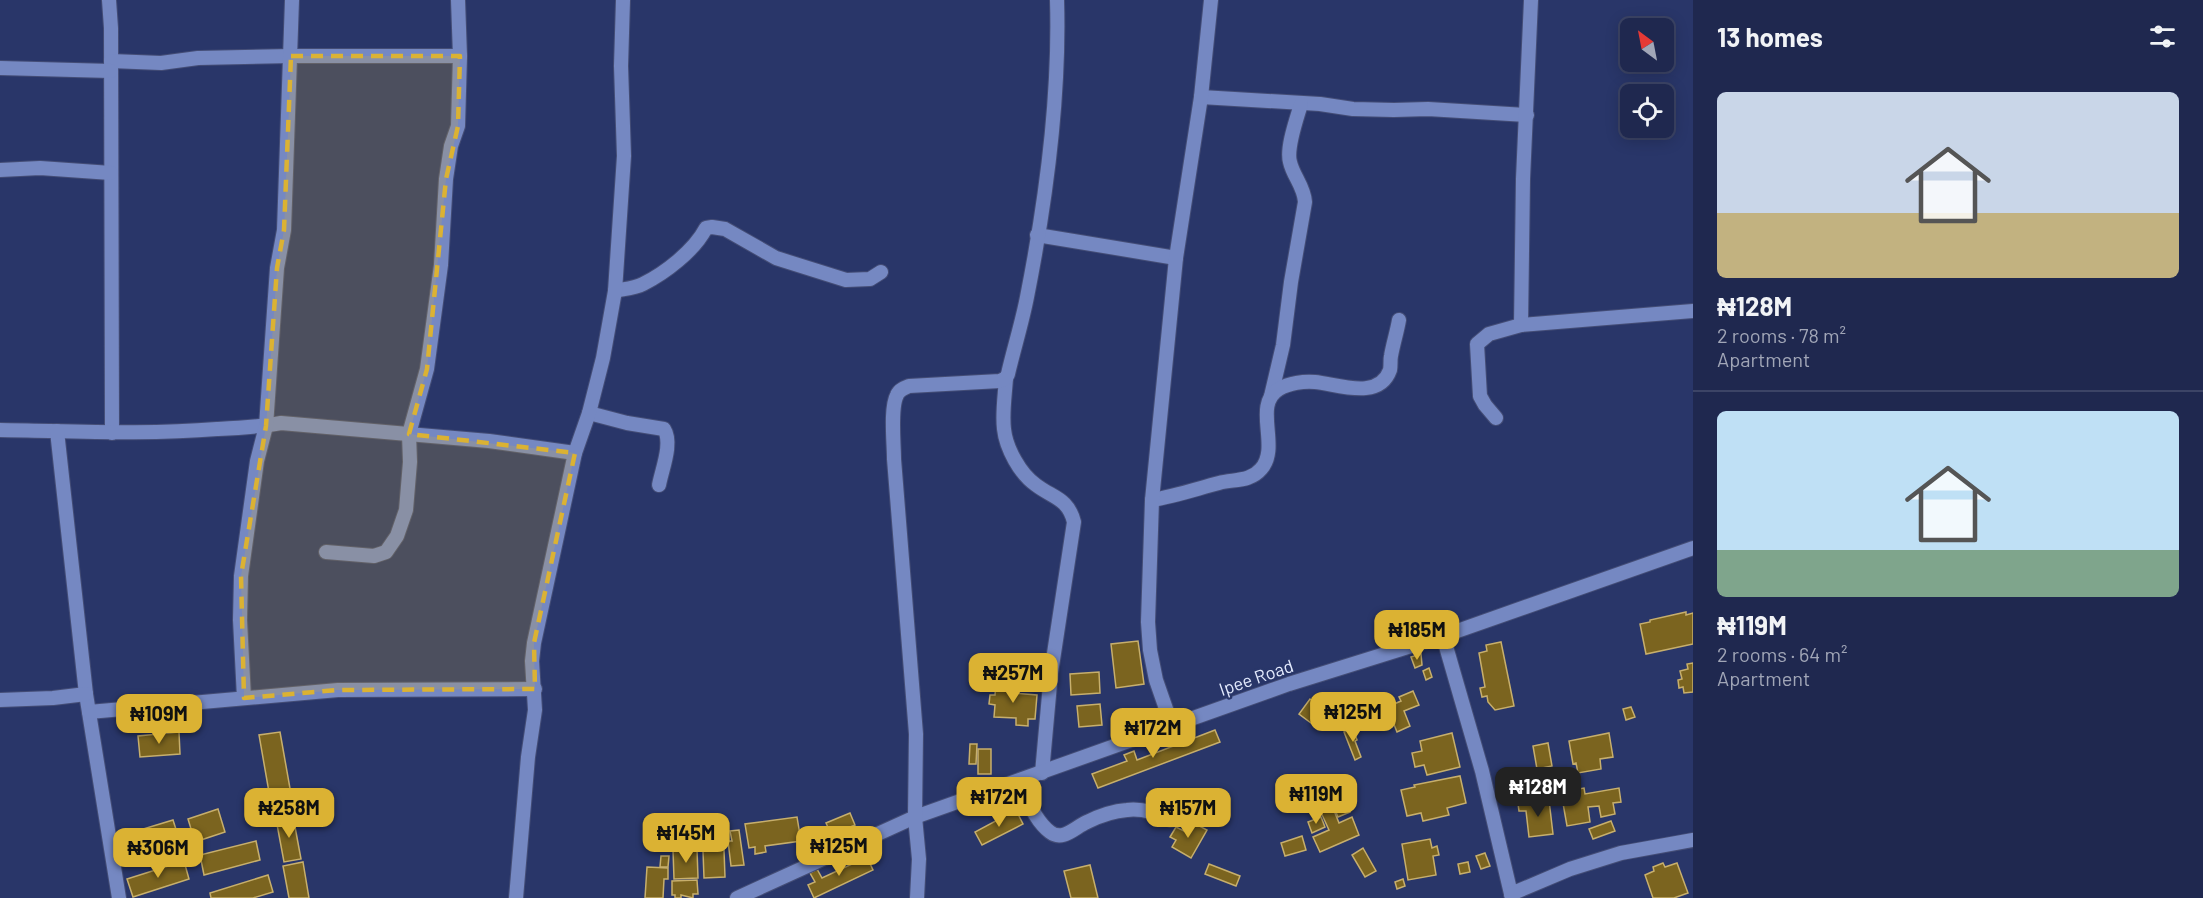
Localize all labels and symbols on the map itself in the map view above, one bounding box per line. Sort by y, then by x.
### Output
north arrow [1620,18,1674,72]
pin: ₦185M [1375,610,1459,661]
pin: ₦257M [971,653,1055,704]
street label: Ipee Road [1216,654,1296,700]
pin: ₦125M [1311,692,1395,743]
pin: ₦109M [117,694,201,745]
pin: ₦172M [1111,708,1195,759]
pin: ₦128M [1496,767,1580,818]
pin: ₦119M [1274,774,1358,825]
pin: ₦172M [957,777,1041,828]
pin: ₦258M [247,788,331,839]
pin: ₦157M [1146,788,1230,839]
pin: ₦145M [644,813,728,864]
pin: ₦125M [797,826,881,877]
pin: ₦306M [116,828,200,879]

